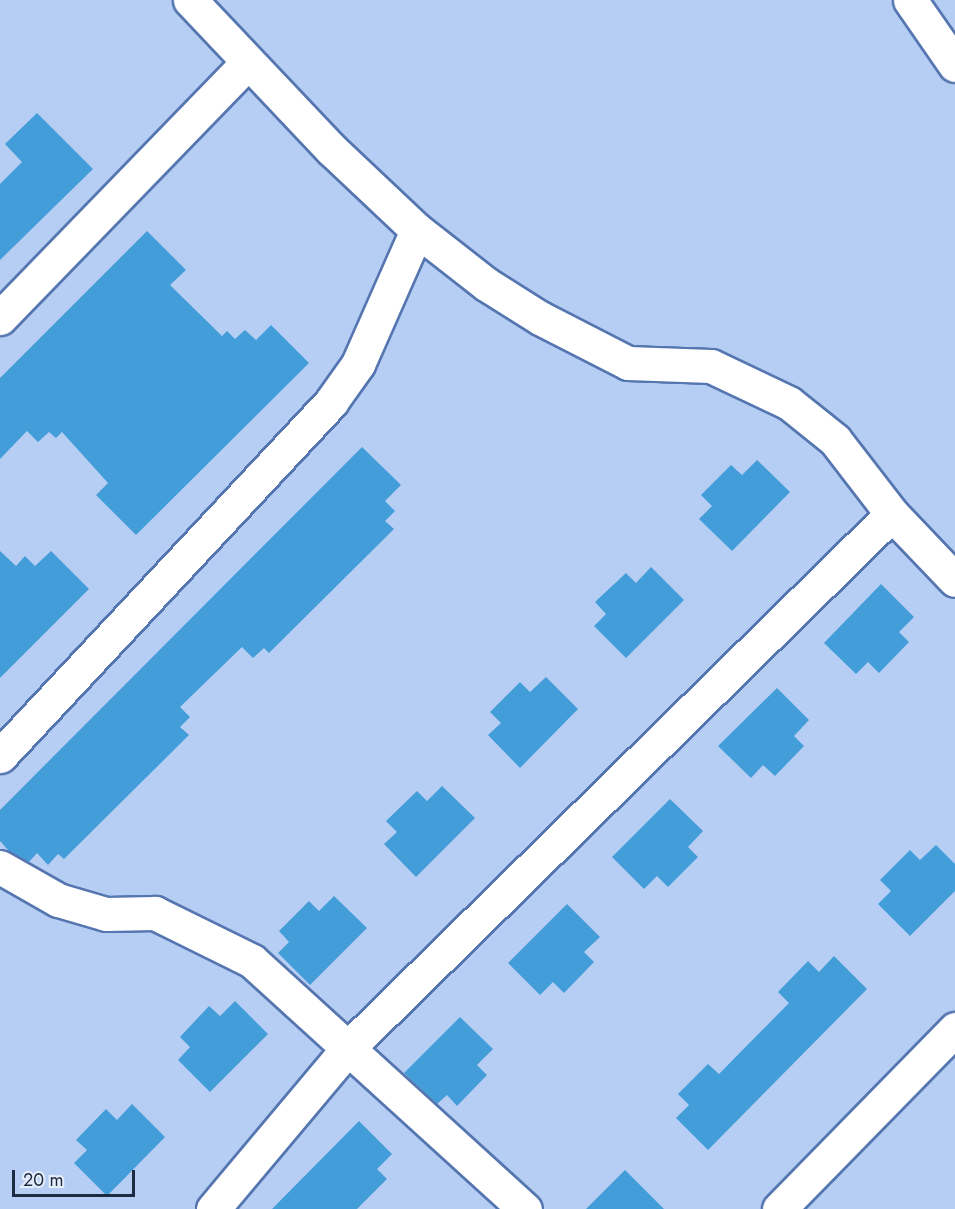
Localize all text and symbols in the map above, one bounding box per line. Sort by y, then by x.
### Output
scale bar [15,1158,138,1196]
text: 20 m [23,1167,63,1193]

